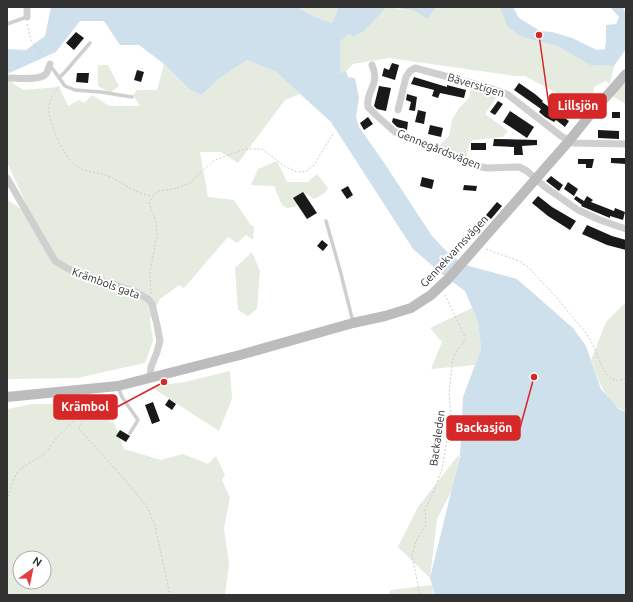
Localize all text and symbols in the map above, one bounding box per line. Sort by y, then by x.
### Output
street label: Bäverstigen [446,71,506,99]
callout: Lillsjön [549,94,606,118]
text: Lillsjön [558,99,598,112]
street label: Gennegårdsvägen [395,127,483,171]
street label: Gennekvarnsvägen [418,213,490,289]
street label: Krämbols gata [71,265,141,301]
callout: Krämbol [54,395,117,419]
text: Krämbol [61,400,109,413]
street label: Backaleden [427,409,447,467]
callout: Backasjön [447,416,520,440]
text: Backasjön [456,421,512,434]
north arrow [12,550,52,590]
text: N [31,554,44,569]

